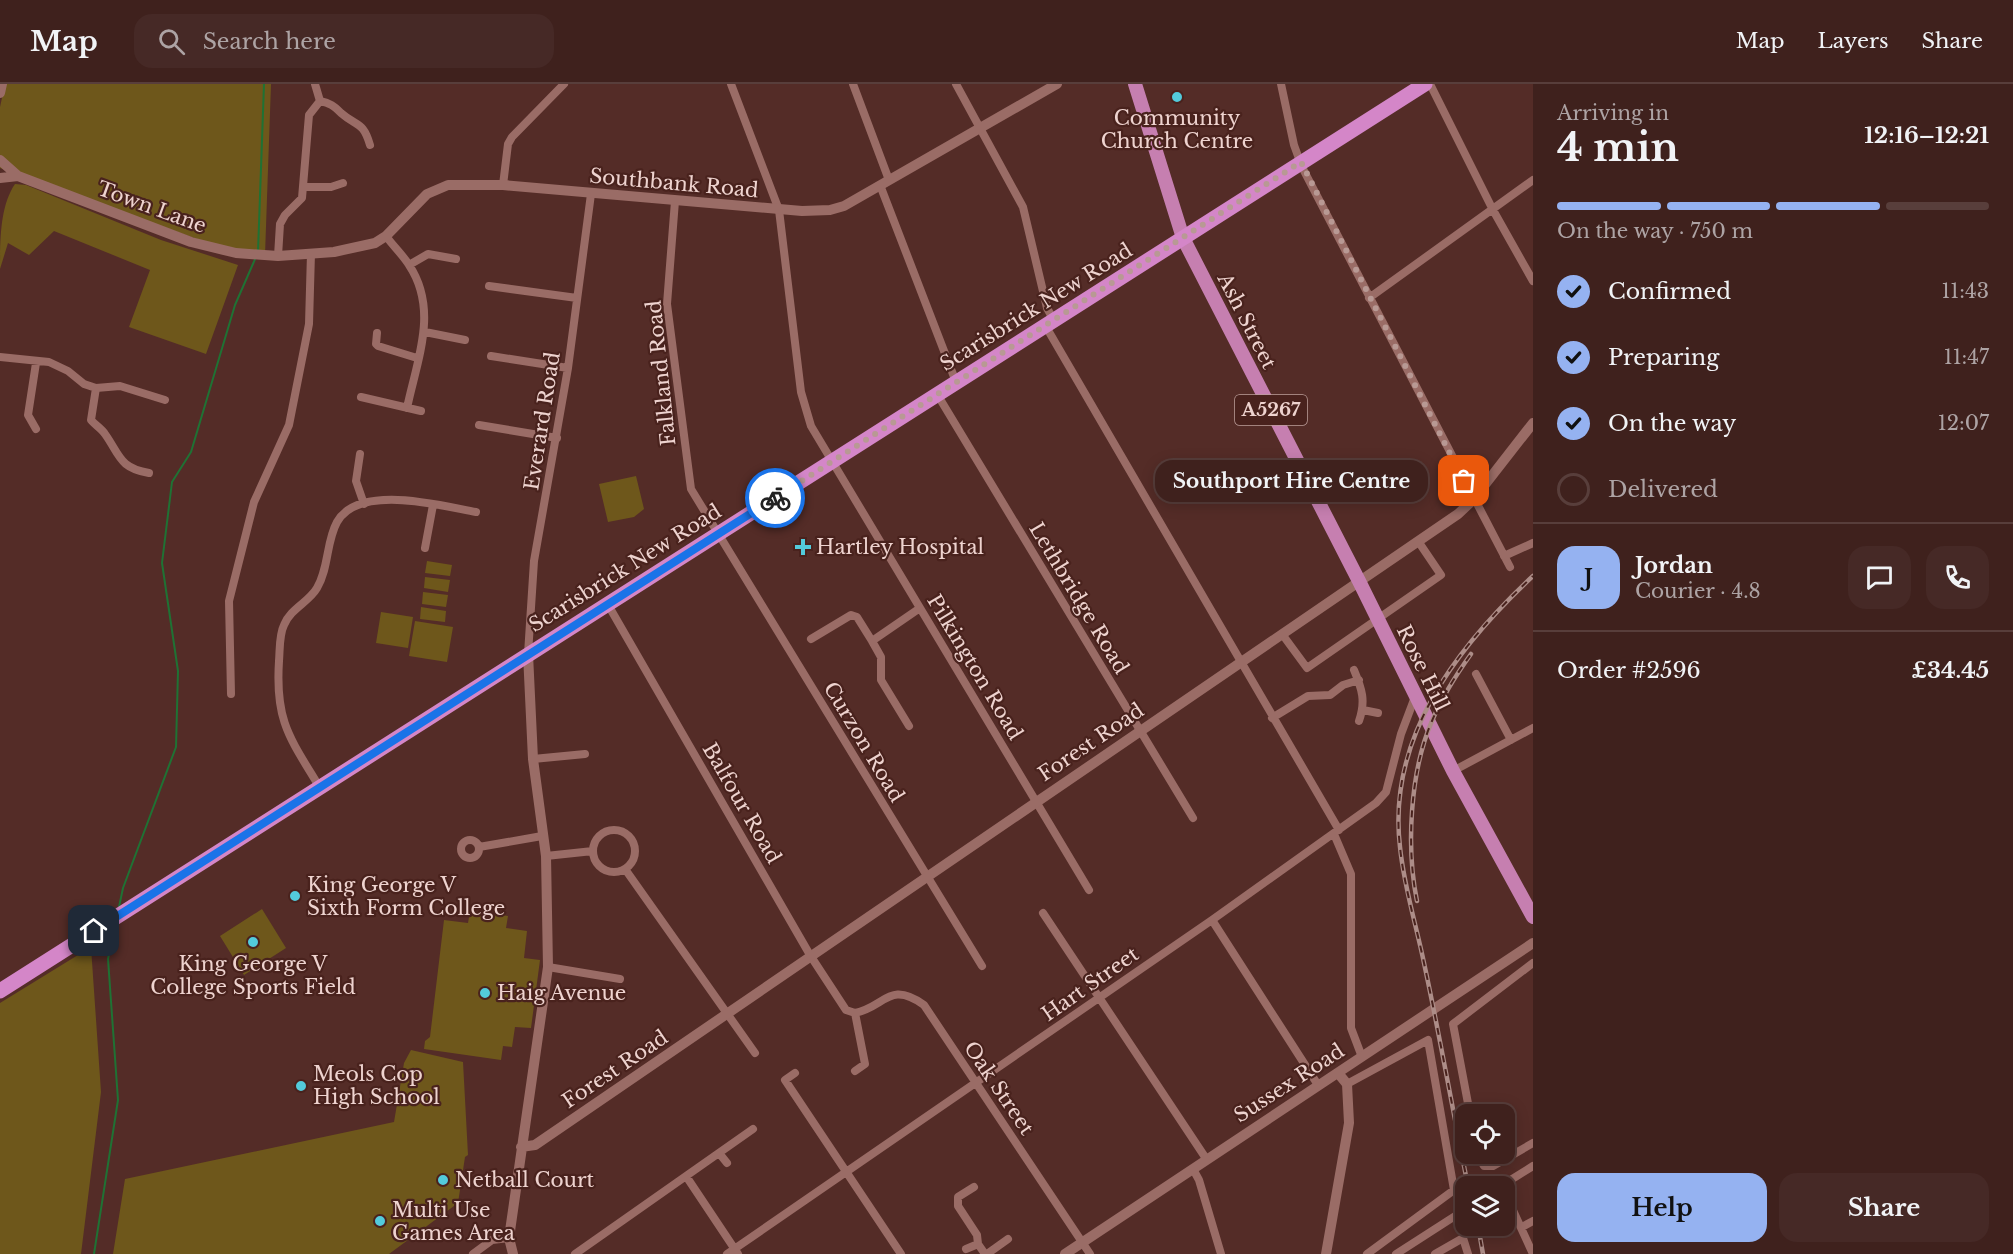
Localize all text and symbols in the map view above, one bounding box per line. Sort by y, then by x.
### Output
search box [134,14,554,68]
text: Map [30,24,98,59]
icon: search [155,25,188,58]
text: Search here [203,28,336,55]
text: Map [1736,28,1785,54]
text: Layers [1818,28,1889,54]
text: Share [1922,28,1983,54]
marker: Community Church Centre [1170,90,1184,104]
text: Arriving in [1557,101,1669,125]
place label: Community Church Centre [1101,106,1253,153]
text: 12:16–12:21 [1864,122,1989,149]
text: 4 min [1557,123,1679,172]
street label: Southbank Road [588,164,760,202]
street label: Town Lane [94,176,210,238]
text: On the way · 750 m [1557,219,1753,243]
street label: Scarisbrick New Road [935,238,1137,376]
street label: Ash Street [1212,268,1282,373]
icon: check [1557,275,1590,308]
text: Confirmed [1608,278,1731,305]
text: 11:43 [1941,279,1989,303]
street label: Falkland Road [641,299,681,447]
icon: check [1557,341,1590,374]
text: Preparing [1608,344,1719,371]
text: 11:47 [1944,345,1989,369]
street label: Everard Road [519,350,565,492]
road number: A5267 [1235,395,1307,425]
icon: check [1557,407,1590,440]
text: On the way [1608,410,1736,437]
text: 12:07 [1938,411,1989,435]
pin [1438,455,1489,506]
callout: Southport Hire Centre [1155,460,1428,502]
icon: bag [1447,464,1480,497]
courier [745,468,805,528]
text: Southport Hire Centre [1173,469,1410,493]
text: Delivered [1608,476,1718,503]
icon: bike [759,482,792,515]
street label: Scarisbrick New Road [524,499,726,637]
street label: Lethbridge Road [1024,518,1134,678]
place label: Hartley Hospital [816,535,984,559]
marker: Hartley Hospital [794,538,812,556]
button: chat [1848,546,1911,609]
button: phone [1926,546,1989,609]
text: Jordan [1635,552,1713,579]
text: J [1584,564,1593,591]
text: Courier · 4.8 [1635,579,1761,603]
street label: Pilkington Road [922,590,1028,744]
street label: Rose Hill [1392,621,1454,715]
text: Order #2596 [1557,657,1701,684]
text: £34.45 [1911,657,1989,684]
street label: Curzon Road [819,678,909,806]
street label: Forest Road [1034,698,1148,786]
street label: Balfour Road [698,738,786,868]
place label: King George V Sixth Form College [307,873,505,920]
marker: King George V Sixth Form College [288,889,302,903]
pin [68,905,119,956]
icon: home [77,914,110,947]
marker: King George V College Sports Field [246,935,260,949]
street label: Hart Street [1037,942,1143,1026]
place label: King George V College Sports Field [150,952,356,999]
place label: Haig Avenue [497,981,626,1005]
marker: Haig Avenue [478,986,492,1000]
street label: Forest Road [558,1025,672,1113]
street label: Oak Street [959,1037,1039,1140]
street label: Sussex Road [1229,1038,1349,1128]
place label: Meols Cop High School [313,1062,440,1109]
marker: Meols Cop High School [294,1079,308,1093]
map controls [1455,1104,1515,1236]
button: locate [1455,1104,1515,1164]
place label: Netball Court [455,1168,594,1192]
marker: Netball Court [436,1173,450,1187]
button: Help [1557,1173,1767,1242]
button: Share [1779,1173,1989,1242]
button: layers [1455,1176,1515,1236]
place label: Multi Use Games Area [392,1198,516,1245]
marker: Multi Use Games Area [373,1214,387,1228]

